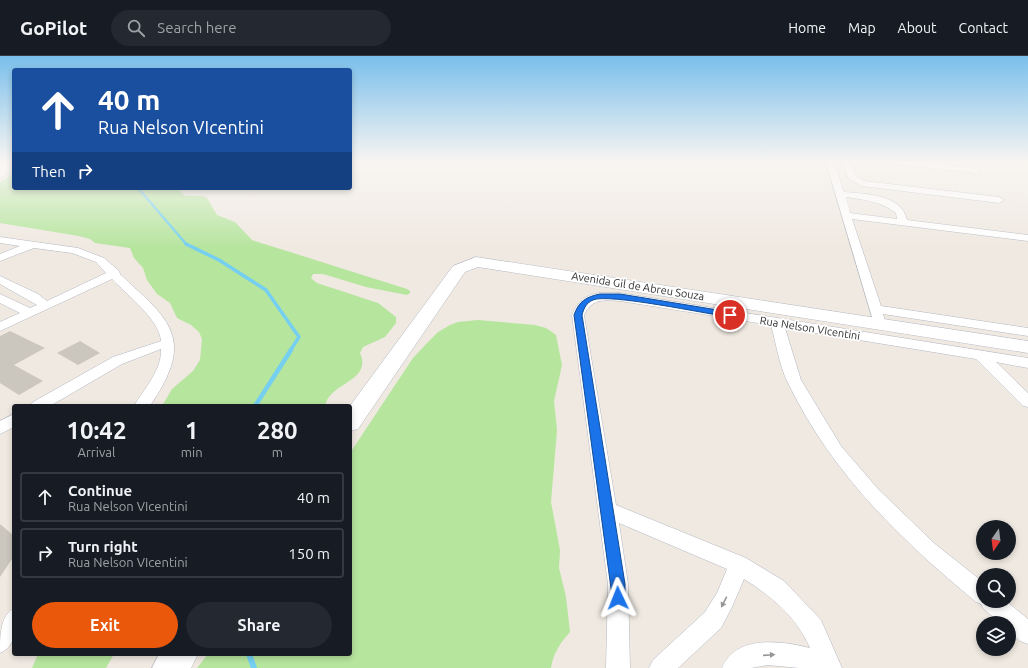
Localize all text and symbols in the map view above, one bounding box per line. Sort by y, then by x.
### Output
search box [111,10,391,46]
text: GoPilot [20,17,87,39]
icon: search [125,17,147,39]
text: Search here [157,19,237,36]
text: Home [788,20,826,36]
text: Map [848,20,876,36]
text: About [898,20,937,36]
text: Contact [959,20,1008,36]
icon: ahead [32,84,84,136]
text: 40 m [98,84,160,115]
text: Rua Nelson VIcentini [98,117,264,137]
icon: right [74,160,96,182]
text: Then [32,163,66,180]
street label: Avenida Gil de Abreu Souza [571,270,705,302]
pin [713,298,747,332]
icon: arrive [719,304,741,326]
street label: Rua Nelson VIcentini [759,314,861,342]
text: 10:42 [66,417,126,444]
text: 1 [185,417,198,444]
text: 280 [257,417,298,444]
text: Arrival [77,445,115,459]
text: min [181,445,203,459]
text: m [272,445,283,459]
text: Continue [68,482,132,499]
icon: ahead [34,486,56,508]
text: 40 m [297,489,330,506]
text: Rua Nelson VIcentini [68,499,188,513]
north arrow [976,520,1016,560]
map controls [976,520,1016,656]
text: Turn right [68,538,138,555]
icon: right [34,542,56,564]
text: 150 m [288,545,330,562]
text: Rua Nelson VIcentini [68,555,188,569]
button: search [976,568,1016,608]
position arrow [597,577,639,619]
one-way arrow [721,596,727,607]
button: Exit [32,602,178,648]
button: Share [186,602,332,648]
button: layers [976,616,1016,656]
one-way arrow [762,651,775,658]

